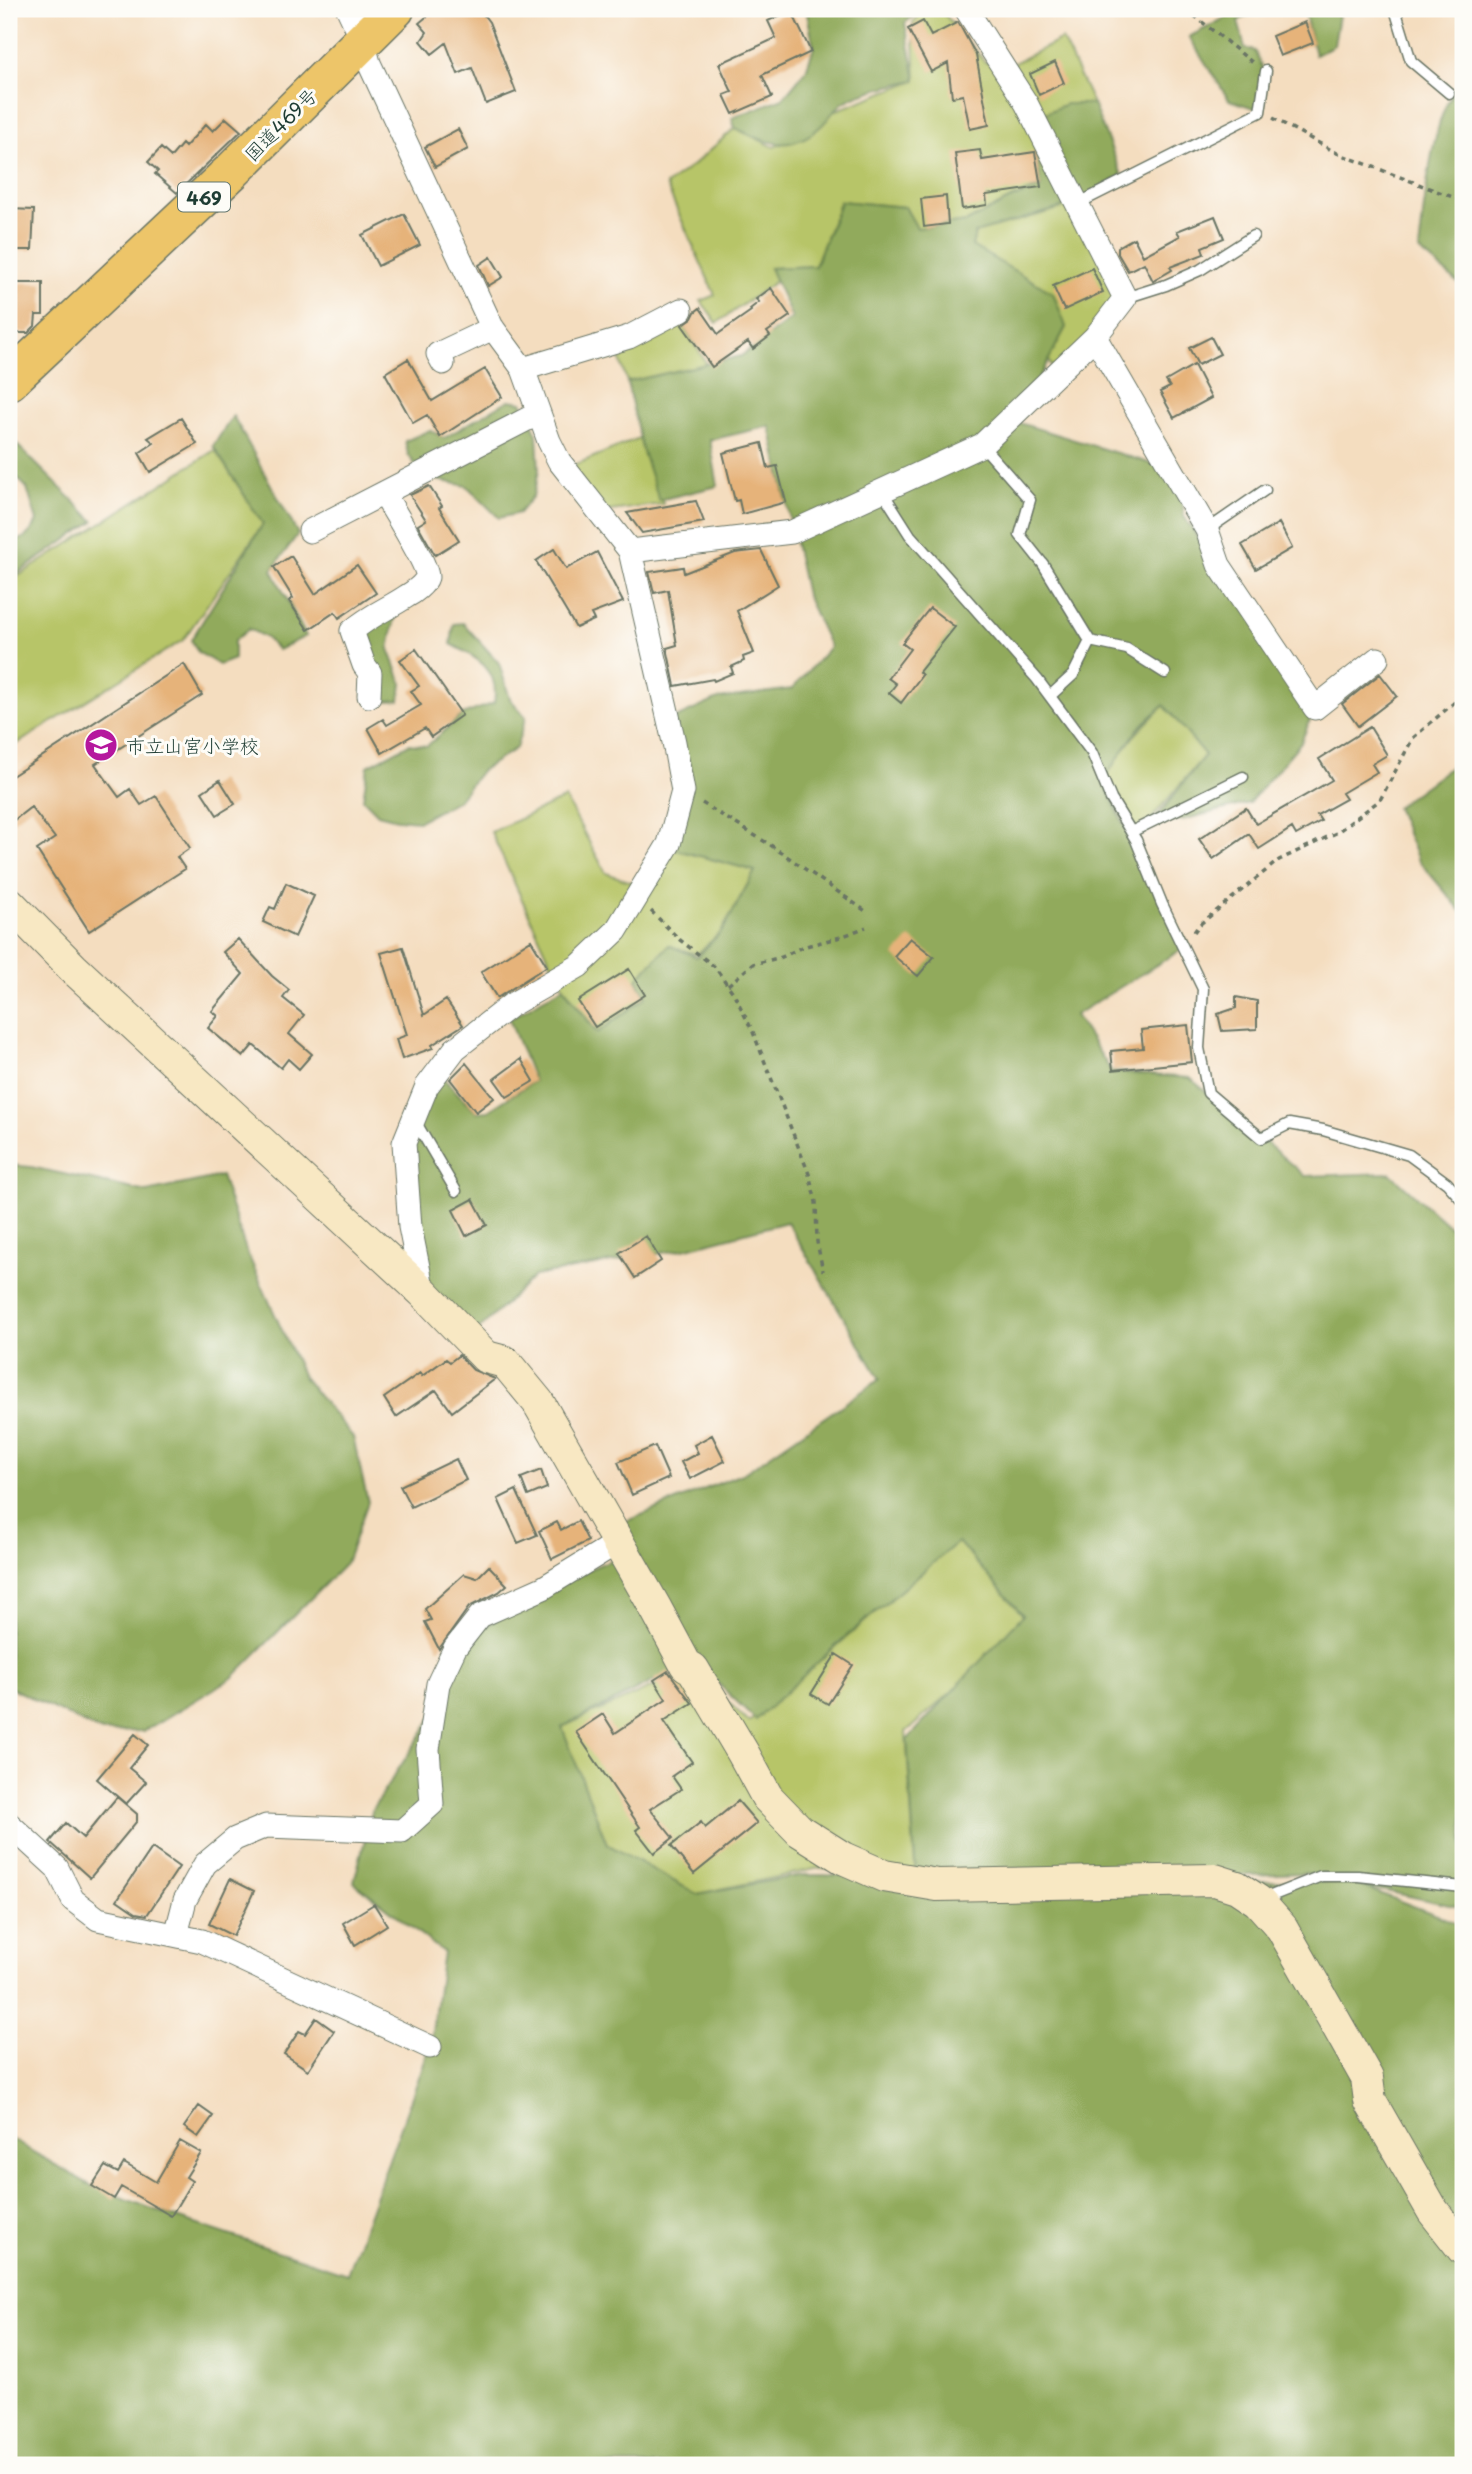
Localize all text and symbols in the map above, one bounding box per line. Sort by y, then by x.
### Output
street label: 国道469号 [237,81,323,167]
road number: 469 [178,182,230,212]
school or university icon: 市立山宮小学校 [82,726,120,764]
place label: 市立山宮小学校 [126,731,259,759]

